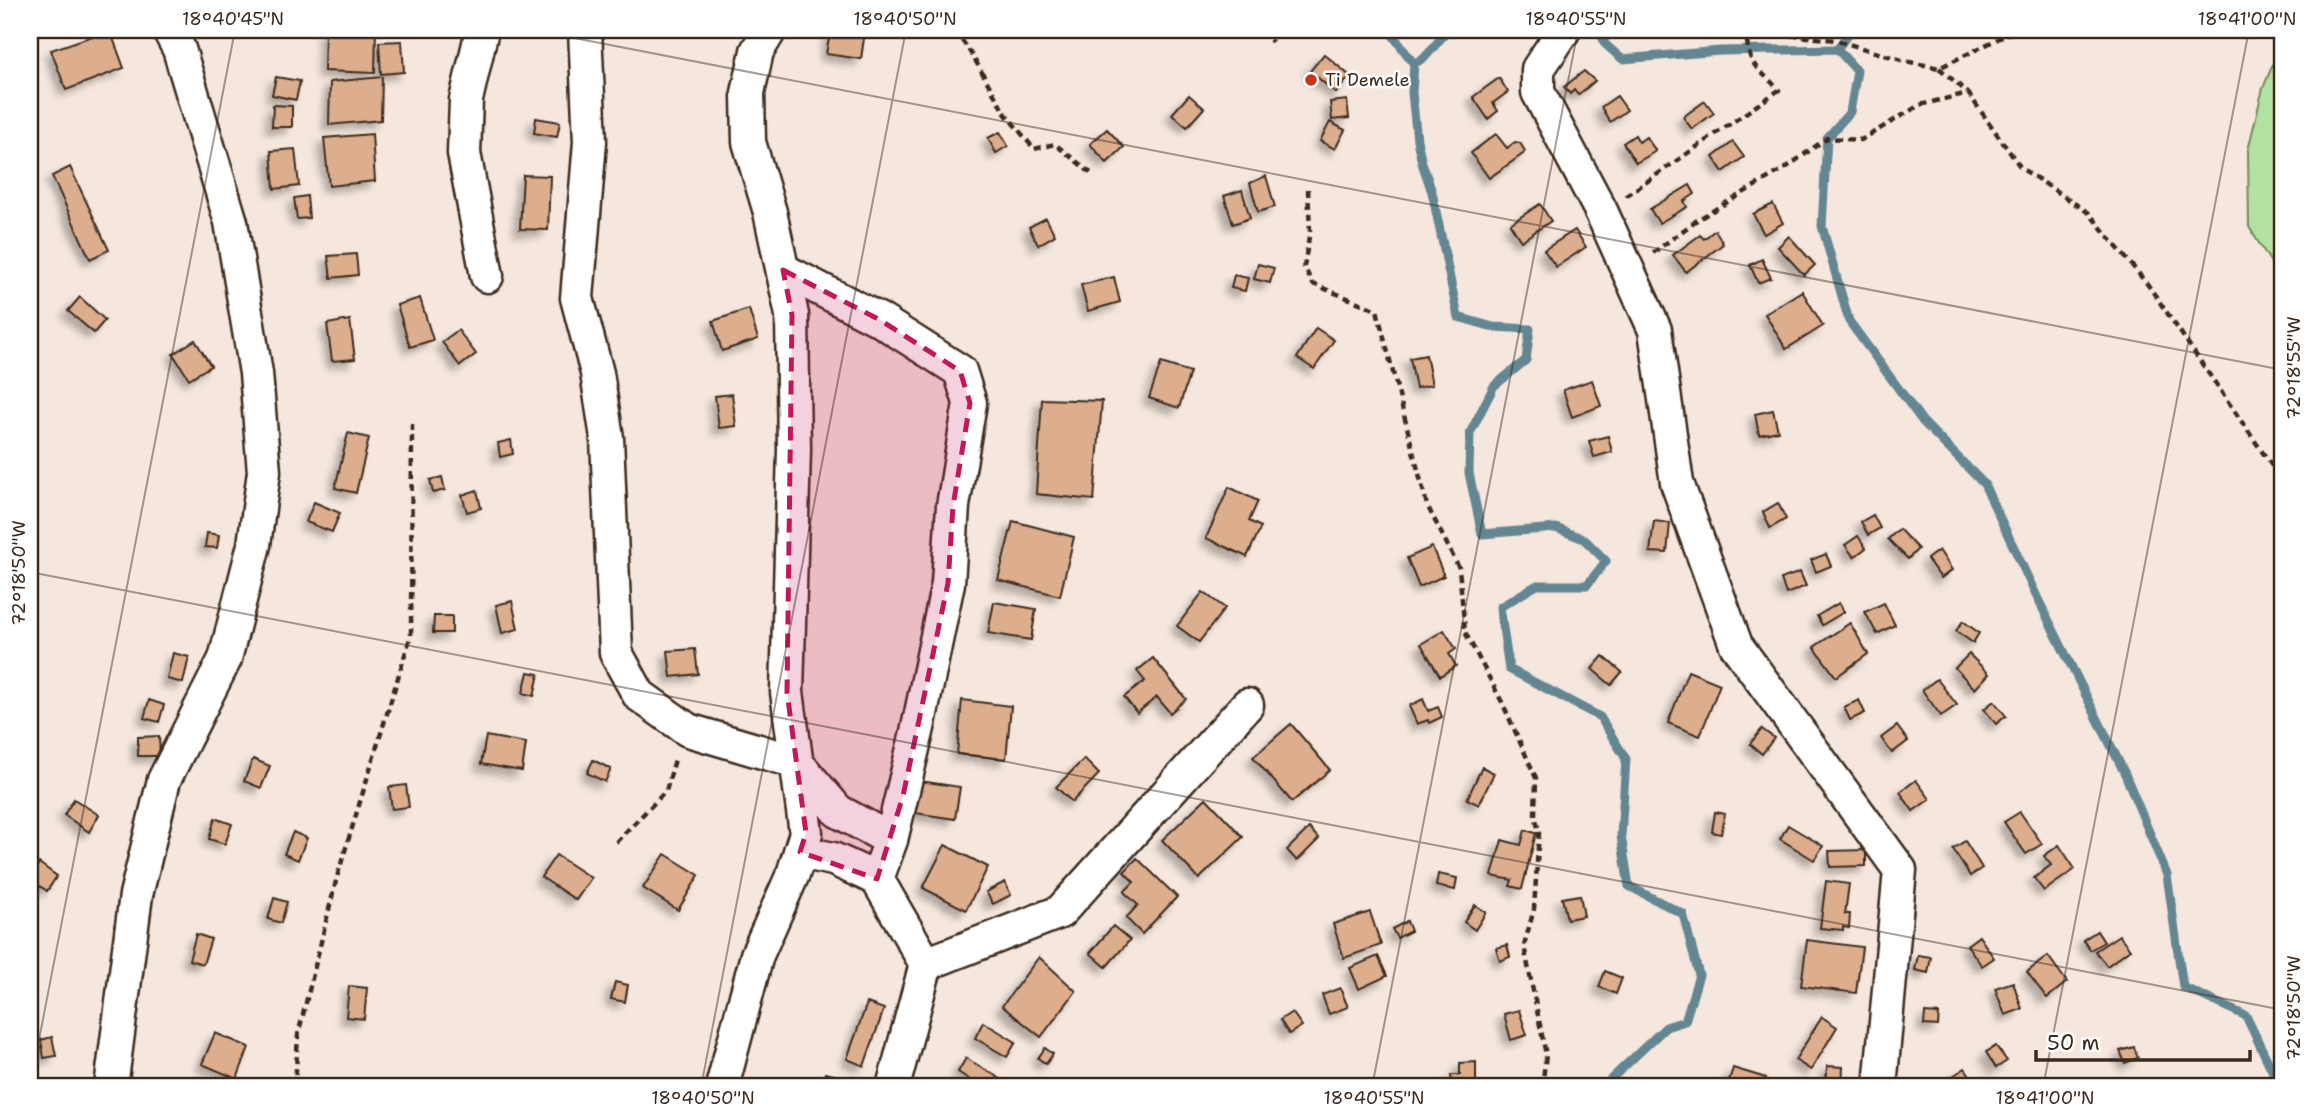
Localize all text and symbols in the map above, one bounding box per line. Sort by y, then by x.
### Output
text: 18°40'45"N [182,7,284,31]
text: 18°40'50"N [853,7,957,31]
text: 18°40'55"N [1525,7,1627,31]
text: 18°41'00"N [2198,7,2296,31]
place label: Ti Demele [1325,68,1410,92]
marker: Ti Demele [1303,72,1319,88]
text: 72°18'55"W [2282,316,2306,420]
text: 72°18'50"W [7,520,31,626]
text: 72°18'50"W [2282,955,2306,1061]
scale bar [2036,1019,2250,1063]
text: 50 m [2047,1029,2100,1057]
text: 18°40'50"N [651,1086,755,1110]
text: 18°40'55"N [1323,1086,1425,1110]
text: 18°41'00"N [1996,1086,2094,1110]

